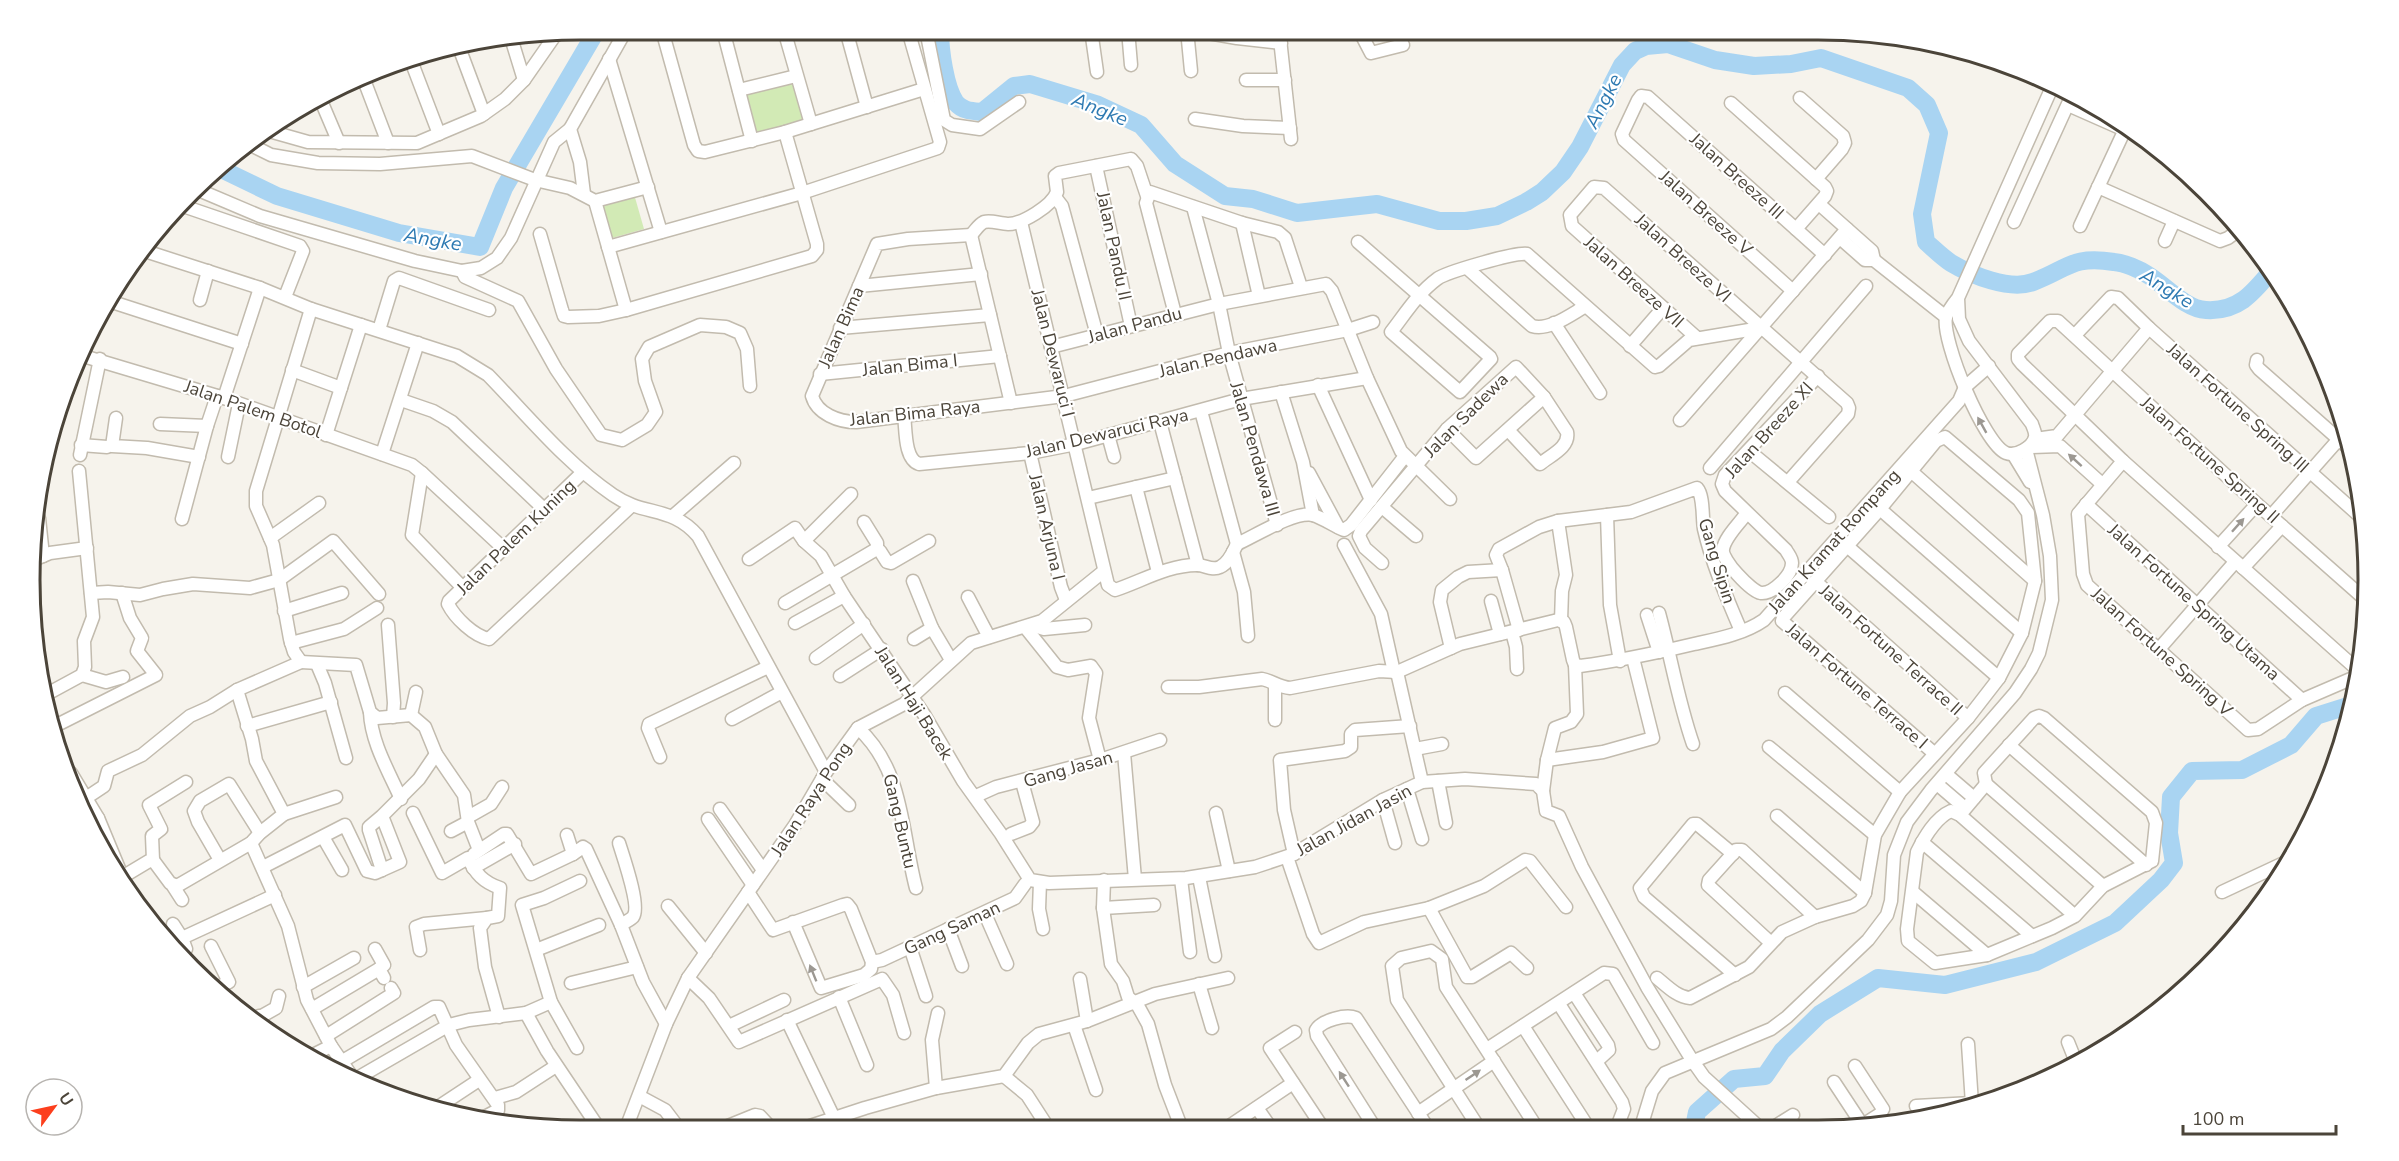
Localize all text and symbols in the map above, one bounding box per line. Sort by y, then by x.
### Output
water label: Angke [1578,69,1629,134]
water label: Angke [1067,86,1132,133]
street label: Jalan Breeze III [1684,127,1789,225]
street label: Jalan Breeze V [1654,164,1758,262]
street label: Jalan Pandu II [1091,189,1137,302]
street label: Jalan Breeze VI [1629,208,1736,308]
water label: Angke [401,221,464,258]
street label: Jalan Breeze VII [1578,230,1689,333]
water label: Angke [2134,261,2199,315]
street label: Jalan Bima [812,283,870,372]
street label: Jalan Dewaruci I [1025,286,1080,419]
street label: Jalan Pandu [1084,301,1185,349]
street label: Jalan Pendawa [1156,333,1279,383]
street label: Jalan Fortune Spring III [2162,338,2314,478]
street label: Jalan Bima I [860,348,959,382]
street label: Jalan Sadewa [1418,368,1513,463]
street label: Jalan Palem Botol [180,374,326,444]
street label: Jalan Breeze XI [1719,377,1819,484]
street label: Jalan Pendawa III [1224,378,1286,519]
street label: Jalan Fortune Spring II [2136,392,2284,528]
street label: Jalan Bima Raya [848,394,981,432]
street label: Jalan Dewaruci Raya [1022,403,1191,464]
one-way arrow [1977,416,1987,433]
one-way arrow [2068,454,2083,467]
street label: Jalan Kramat Rompang [1762,464,1905,619]
street label: Jalan Arjuna I [1023,471,1071,582]
street label: Jalan Palem Kuning [451,474,581,601]
street label: Gang Sipin [1693,515,1741,607]
street label: Jalan Fortune Spring Utama [2102,518,2285,686]
one-way arrow [2231,518,2245,533]
street label: Jalan Fortune Terrace II [1815,580,1967,720]
street label: Jalan Fortune Spring V [2085,581,2238,722]
street label: Jalan Fortune Terrace I [1782,619,1932,753]
street label: Jalan Haji Bacek [869,641,959,765]
street label: Jalan Raya Pong [765,737,857,862]
street label: Gang Jasan [1021,745,1115,793]
street label: Gang Buntu [877,771,923,871]
street label: Jalan Jidan Jasin [1291,778,1416,862]
street label: Gang Saman [900,895,1004,961]
one-way arrow [808,964,817,982]
one-way arrow [1465,1069,1481,1081]
one-way arrow [1339,1071,1350,1087]
north arrow [24,1077,84,1137]
text: U [53,1088,78,1110]
scale bar [2183,1098,2336,1136]
text: 100 m [2192,1107,2244,1131]

